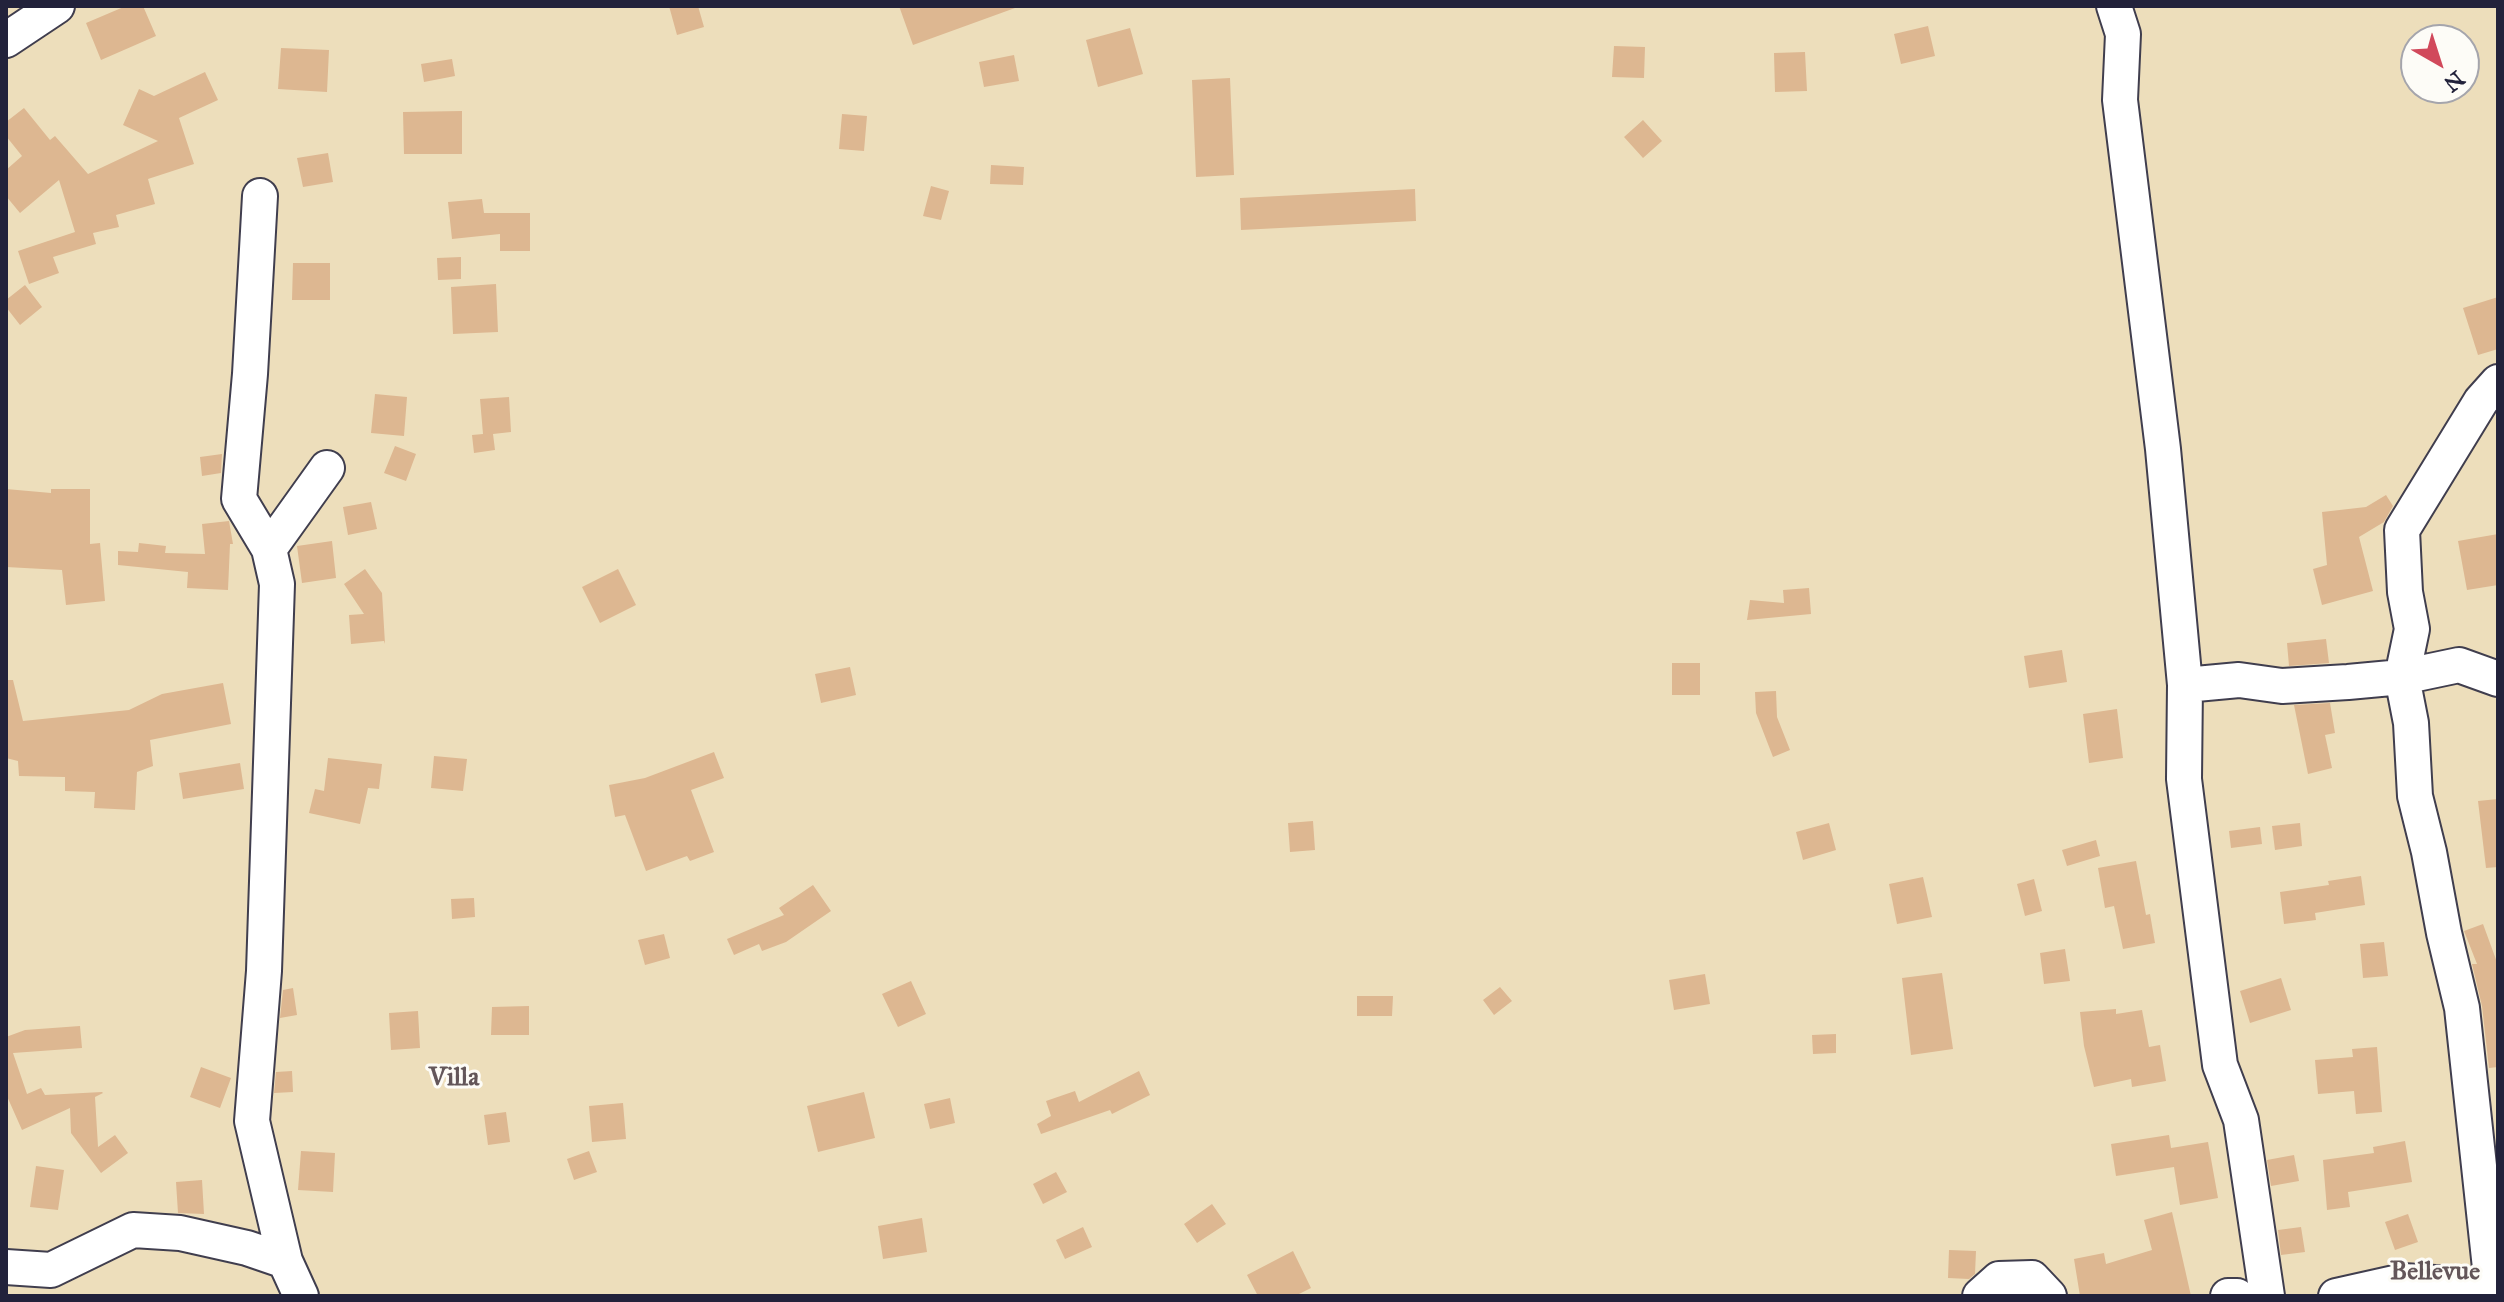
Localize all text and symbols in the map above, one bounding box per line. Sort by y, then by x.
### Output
north arrow [2400,24,2480,104]
text: N [2438,65,2470,98]
district label: Villa [429,1063,479,1095]
district label: Bellevue [2390,1257,2480,1289]

